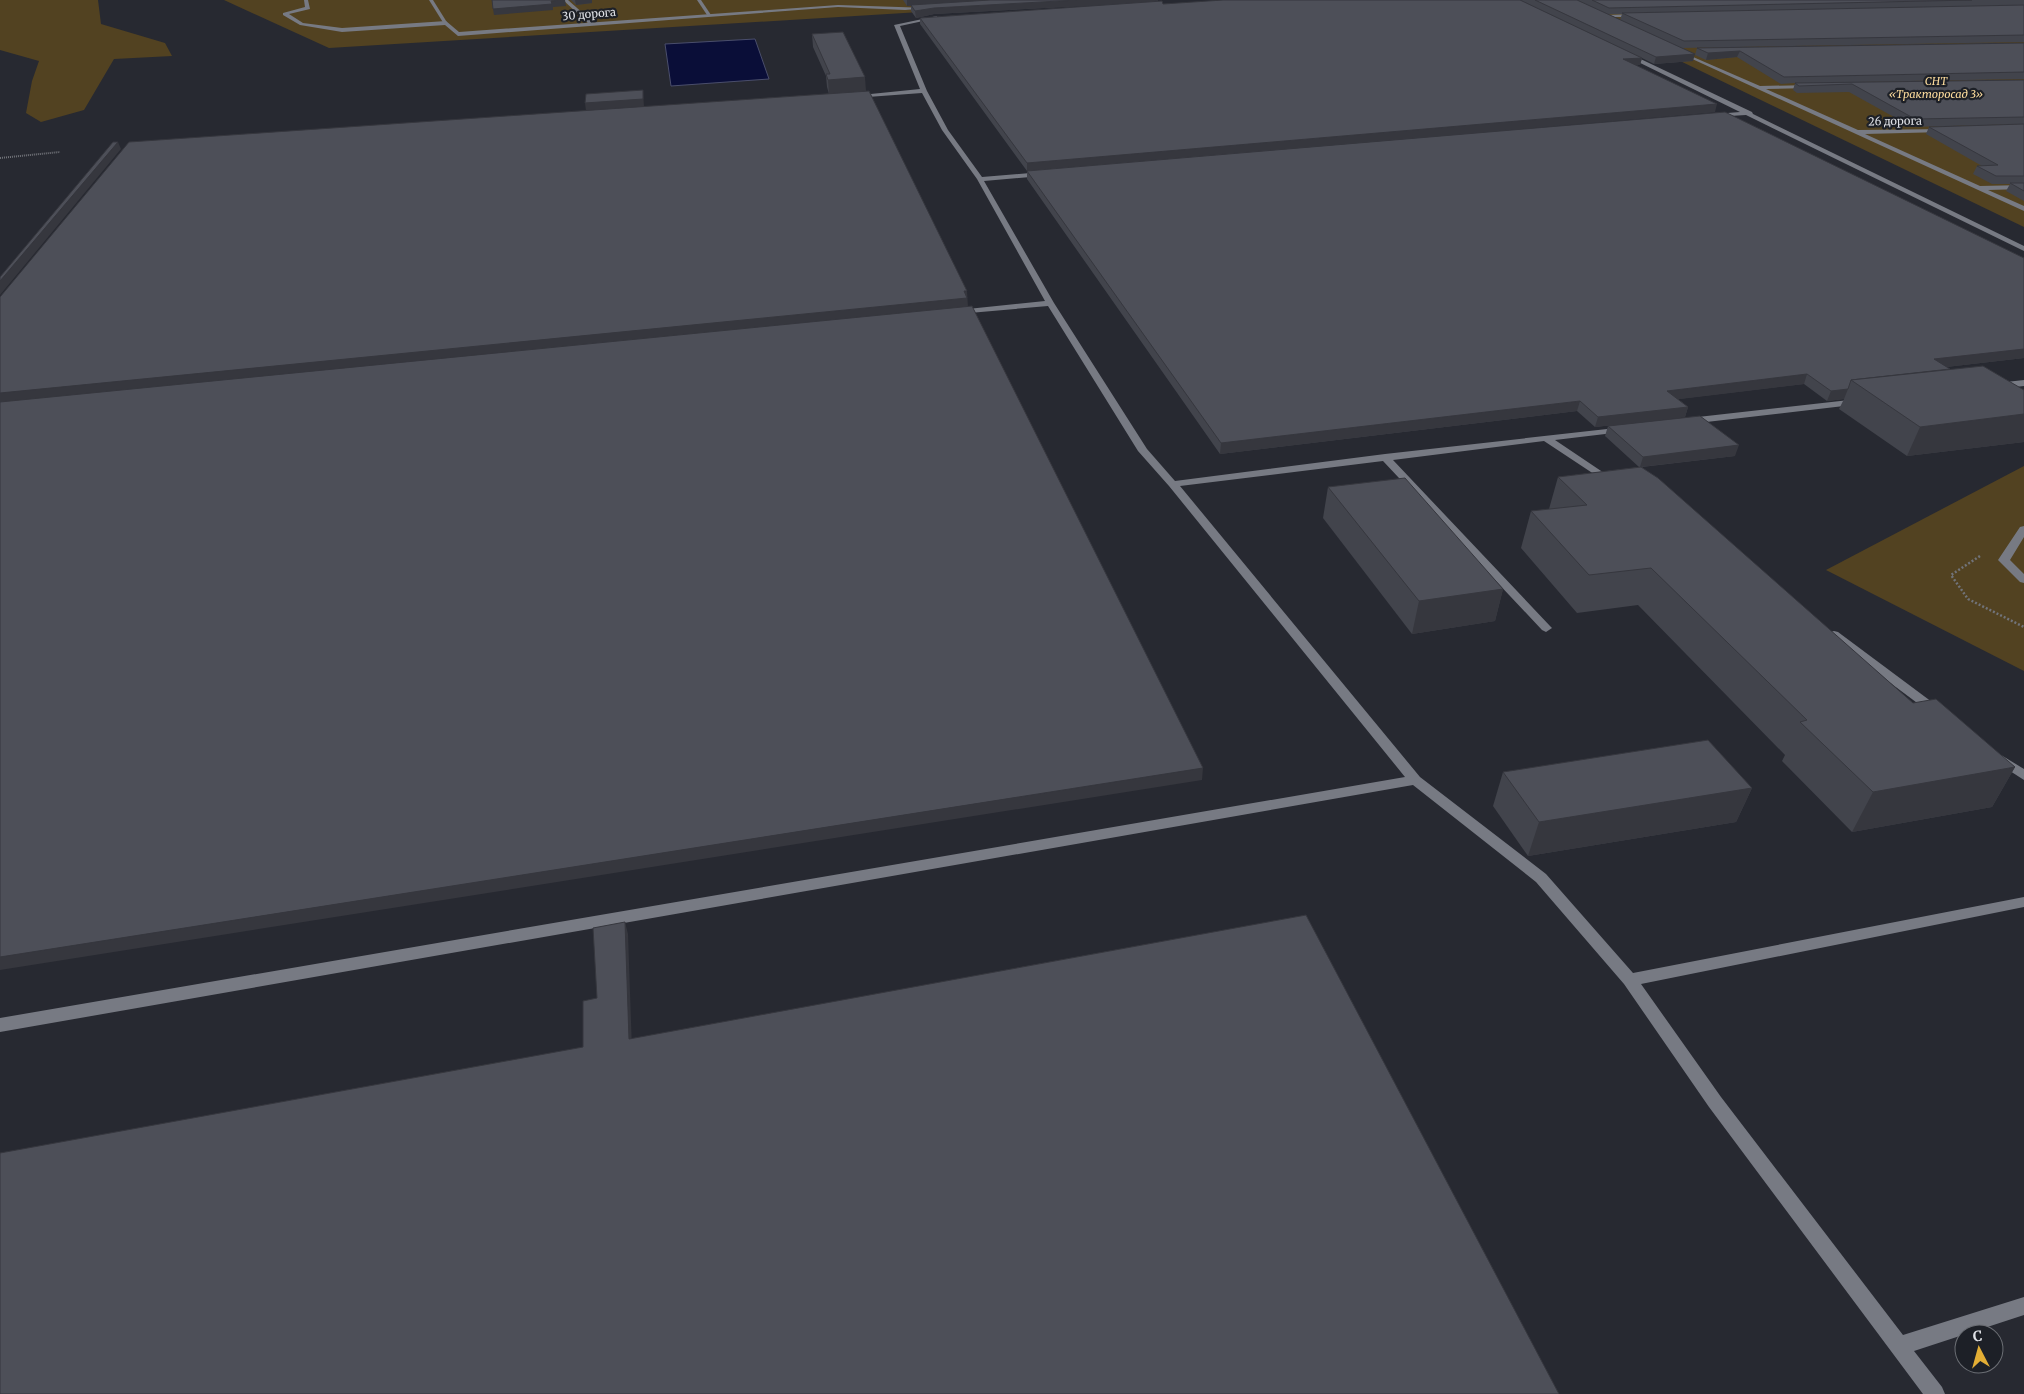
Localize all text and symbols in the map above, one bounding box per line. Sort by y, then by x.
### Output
street label: 30 дорога [562,5,616,23]
park label: СНТ «Тракторосад 3» [1889,74,1983,101]
street label: 26 дорога [1868,114,1922,128]
north arrow [1954,1324,2004,1374]
text: С [1972,1327,1983,1346]

